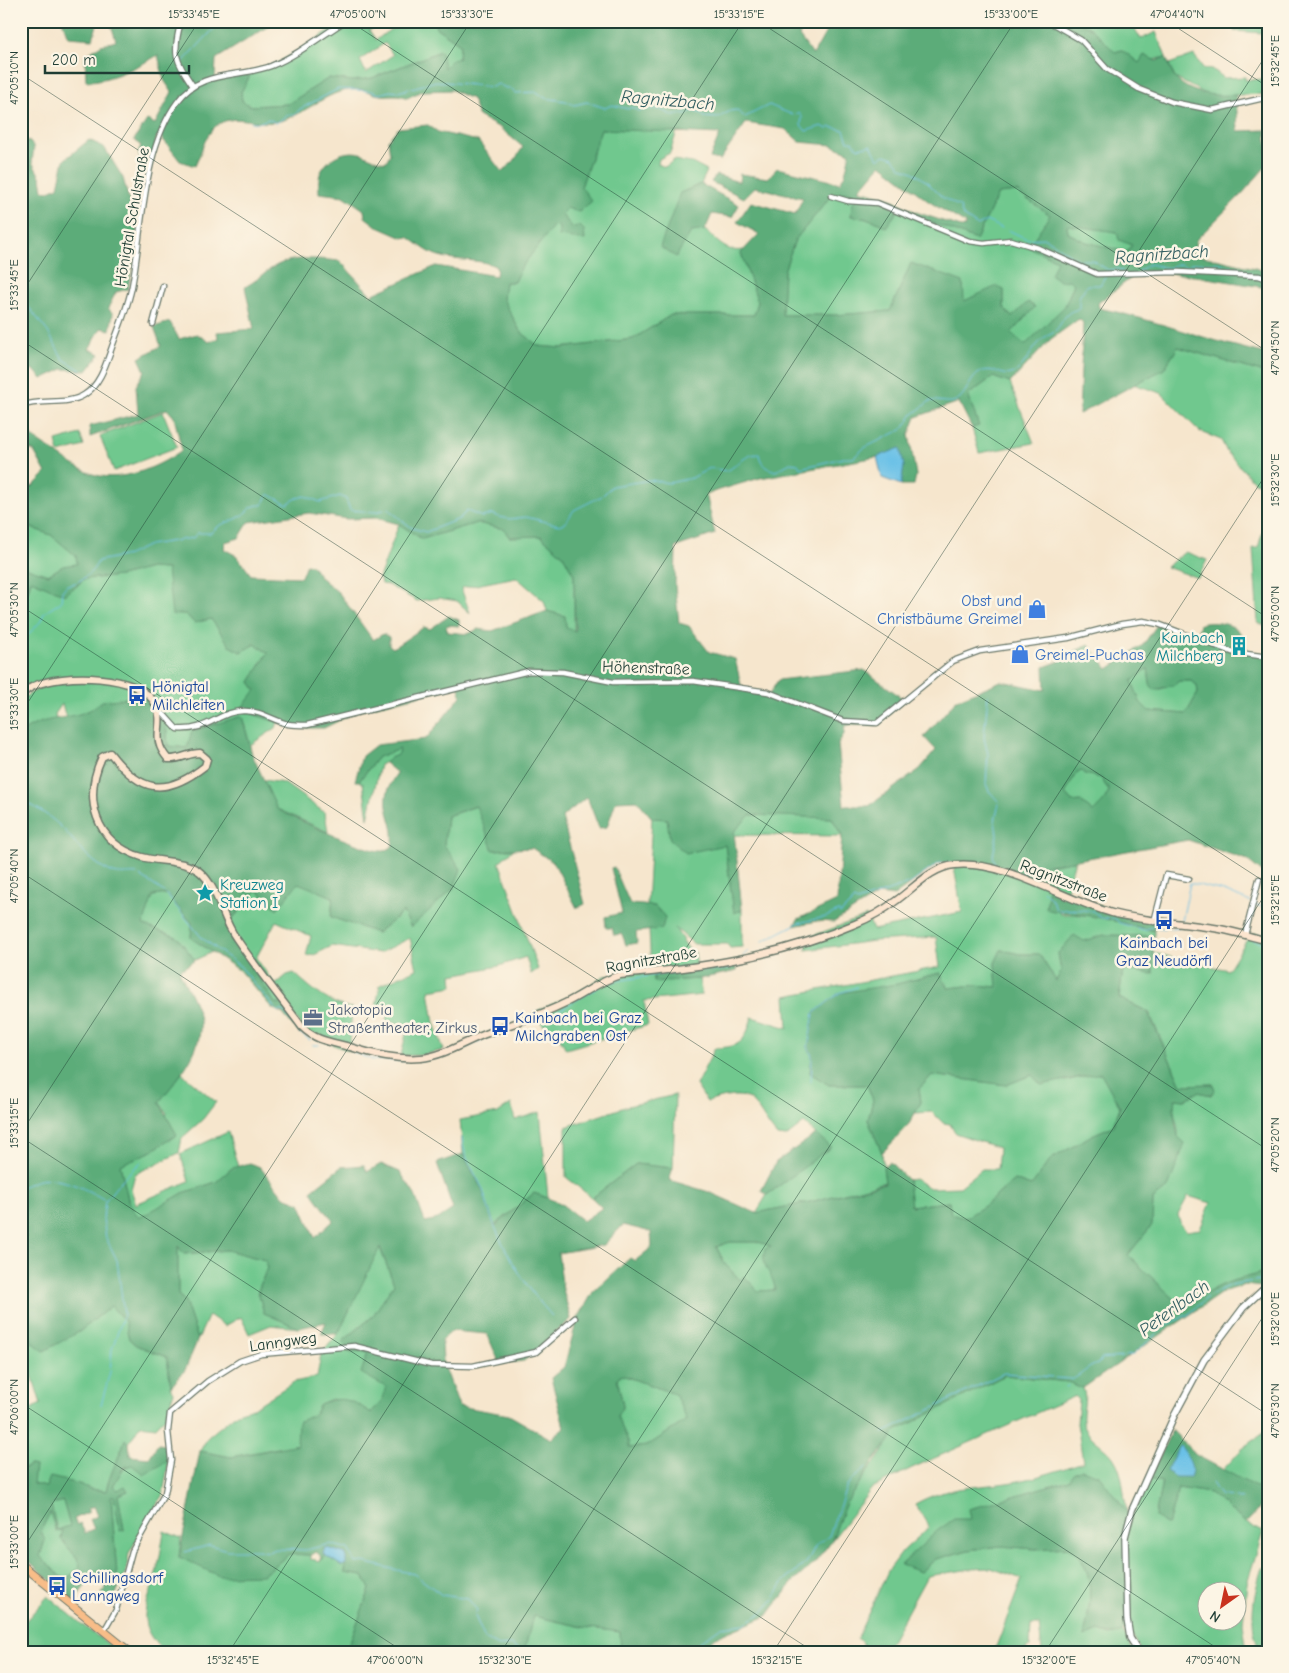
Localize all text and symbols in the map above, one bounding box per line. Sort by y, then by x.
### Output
text: 15°33'45"E [168,7,220,21]
text: 47°05'00"N [330,7,386,21]
text: 15°33'30"E [441,7,493,21]
text: 15°33'15"E [714,7,764,21]
text: 15°33'00"E [984,7,1038,21]
text: 47°04'40"N [1150,7,1204,21]
text: 15°32'45"E [1268,35,1282,87]
scale bar [45,42,189,74]
text: 47°05'10"N [7,51,21,105]
text: 200 m [52,51,96,69]
water label: Ragnitzbach [620,86,716,115]
street label: Hönigtal Schulstraße [111,146,153,288]
water label: Ragnitzbach [1114,241,1210,268]
text: 15°33'45"E [7,259,21,311]
text: 47°04'50"N [1268,321,1282,375]
text: 15°32'30"E [1268,454,1282,506]
text: 47°05'30"N [7,582,21,638]
text: 47°05'00"N [1268,586,1282,642]
place label: Obst und Christbäume Greimel [877,592,1022,628]
shop icon: Obst und Christbäume Greimel [1026,598,1048,620]
place label: Kainbach Milchberg [1156,629,1224,665]
building icon: Kainbach Milchberg [1228,635,1250,657]
shop icon: Greimel-Puchas [1009,643,1031,665]
place label: Greimel-Puchas [1035,646,1144,664]
street label: Höhenstraße [602,657,690,679]
text: 15°33'30"E [7,678,21,730]
place label: Hönigtal Milchleiten [152,678,225,714]
bus stop icon: Hönigtal Milchleiten [126,684,148,706]
text: 47°05'40"N [7,849,21,903]
street label: Ragnitzstraße [1017,856,1110,906]
text: 15°32'15"E [1268,875,1282,925]
place label: Kreuzweg Station I [220,876,284,912]
place icon: Kreuzweg Station I [194,882,216,904]
bus stop icon: Kainbach bei Graz Neudörfl [1153,909,1175,931]
place label: Kainbach bei Graz Neudörfl [1116,934,1212,970]
street label: Ragnitzstraße [604,943,698,977]
place label: Jakotopia Straßentheater, Zirkus [328,1001,477,1037]
office icon: Jakotopia Straßentheater, Zirkus [302,1007,324,1029]
place label: Kainbach bei Graz Milchgraben Ost [515,1009,641,1045]
bus stop icon: Kainbach bei Graz Milchgraben Ost [489,1015,511,1037]
text: 15°33'15"E [7,1098,21,1148]
text: 47°05'20"N [1268,1117,1282,1173]
water label: Peterlbach [1135,1276,1214,1341]
text: 15°32'00"E [1268,1292,1282,1346]
street label: Lanngweg [248,1328,318,1356]
text: 47°06'00"N [7,1379,21,1435]
text: 47°05'30"N [1268,1383,1282,1439]
text: 15°33'00"E [7,1515,21,1569]
place label: Schillingsdorf Lanngweg [72,1569,165,1605]
bus stop icon: Schillingsdorf Lanngweg [46,1575,68,1597]
north arrow [1196,1580,1246,1630]
text: N [1207,1607,1224,1626]
text: 15°32'45"E [207,1653,259,1667]
text: 47°06'00"N [367,1653,423,1667]
text: 15°32'30"E [479,1653,531,1667]
text: 15°32'15"E [752,1653,802,1667]
text: 15°32'00"E [1022,1653,1076,1667]
text: 47°05'40"N [1186,1653,1240,1667]

